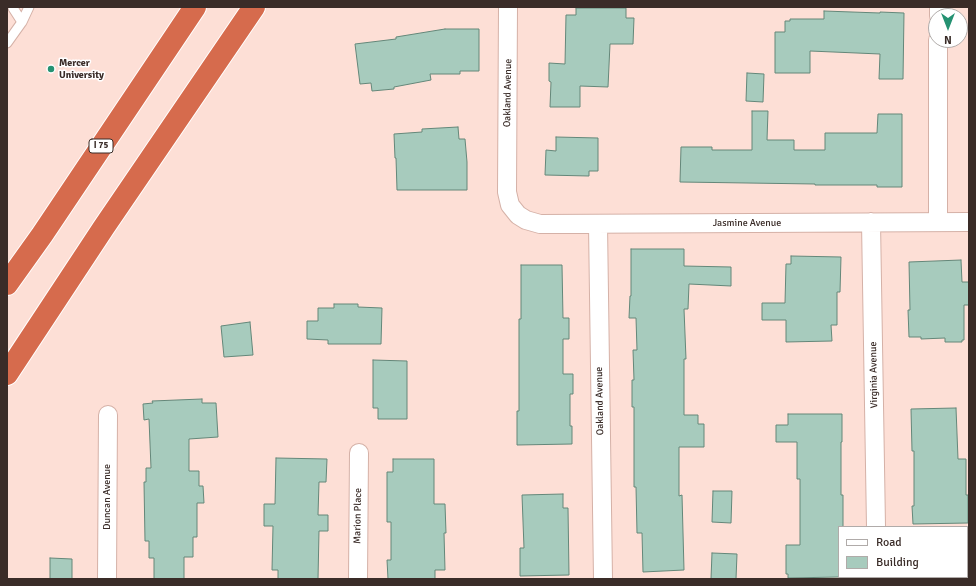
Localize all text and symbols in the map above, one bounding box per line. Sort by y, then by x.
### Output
north arrow [928,8,968,48]
text: N [944,33,952,46]
place label: Mercer University [59,57,104,80]
street label: Oakland Avenue [501,59,515,127]
marker: Mercer University [46,64,56,74]
road number: I 75 [89,139,113,153]
street label: Jasmine Avenue [713,217,781,229]
street label: Virginia Avenue [867,342,881,408]
street label: Oakland Avenue [593,367,607,435]
street label: Duncan Avenue [101,464,113,530]
street label: Marion Place [352,488,364,544]
legend [838,526,968,578]
text: Road [876,535,902,550]
text: Building [876,555,919,570]

